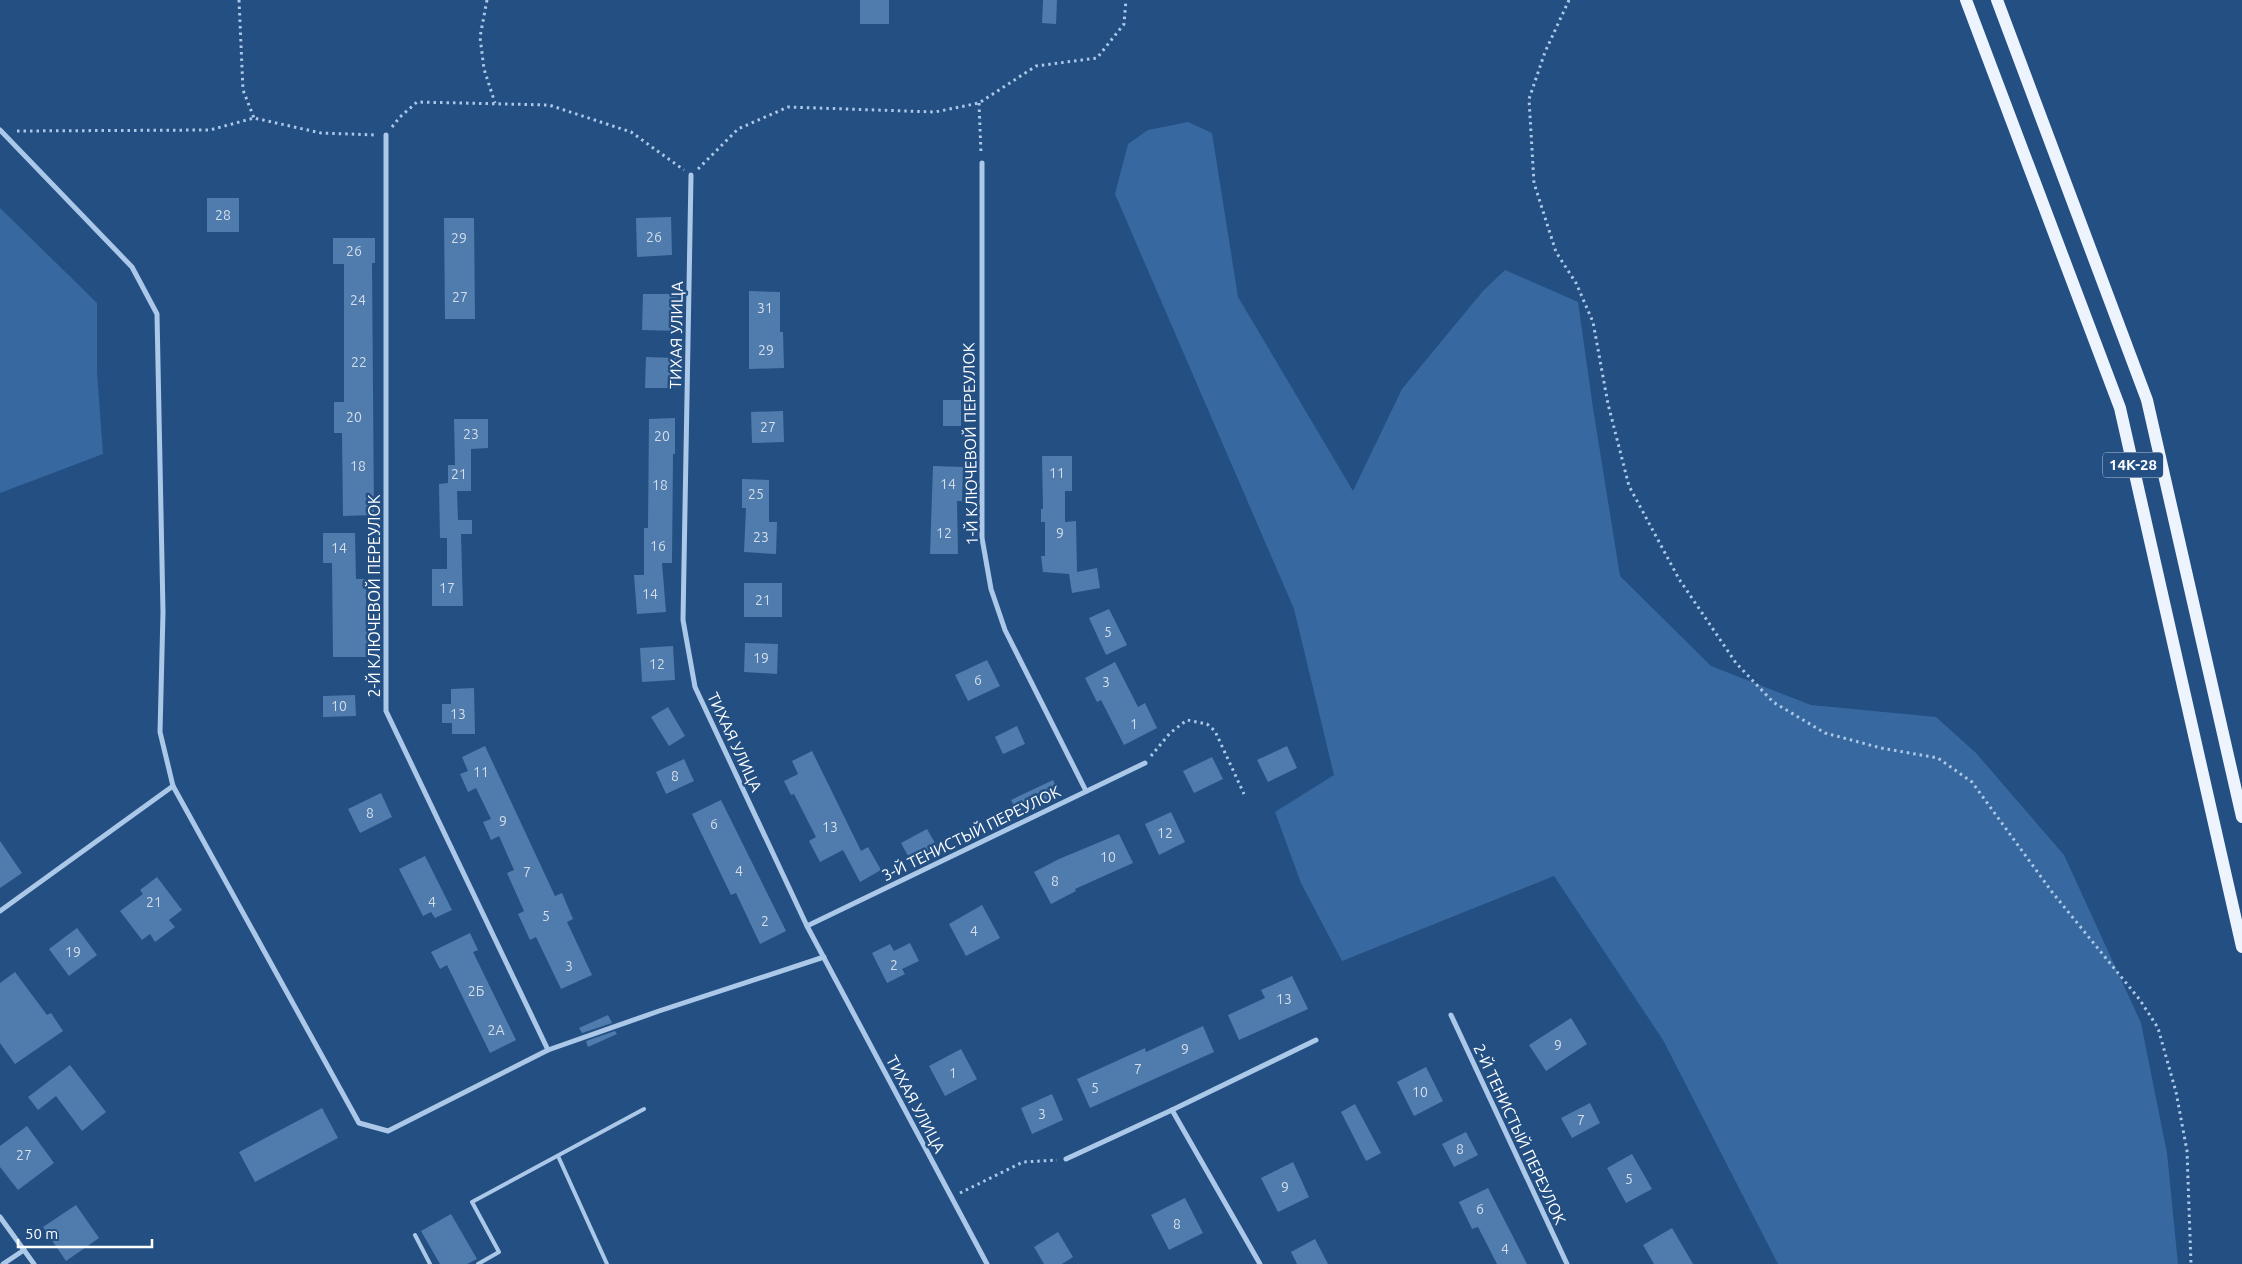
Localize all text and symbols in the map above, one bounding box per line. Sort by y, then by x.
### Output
house number: 28 [215,207,231,223]
house number: 26 [646,229,662,245]
house number: 29 [451,230,467,246]
house number: 26 [346,243,362,259]
street label: ТИХАЯ УЛИЦА [666,280,686,389]
house number: 27 [452,289,468,305]
house number: 24 [350,292,366,308]
house number: 31 [757,300,773,316]
house number: 29 [758,342,774,358]
street label: 1-Й КЛЮЧЕВОЙ ПЕРЕУЛОК [958,342,981,546]
house number: 22 [351,354,367,370]
house number: 20 [346,409,362,425]
house number: 27 [760,419,776,435]
house number: 23 [463,426,479,442]
house number: 20 [654,428,670,444]
road number: 14К-28 [2103,452,2163,478]
house number: 18 [350,458,366,474]
house number: 11 [1049,465,1065,481]
house number: 21 [451,466,467,482]
house number: 14 [940,476,956,492]
house number: 18 [652,477,668,493]
house number: 25 [748,486,764,502]
street label: 2-Й КЛЮЧЕВОЙ ПЕРЕУЛОК [364,494,383,697]
house number: 12 [936,525,952,541]
house number: 9 [1056,525,1064,541]
house number: 23 [753,529,769,545]
house number: 16 [650,538,666,554]
house number: 14 [331,540,347,556]
house number: 17 [439,580,455,596]
house number: 14 [642,586,658,602]
house number: 21 [755,592,771,608]
house number: 5 [1104,624,1112,640]
house number: 19 [753,650,769,666]
house number: 12 [649,656,665,672]
house number: 6 [974,672,982,688]
house number: 3 [1102,674,1110,690]
street label: ТИХАЯ УЛИЦА [704,689,766,795]
house number: 10 [331,698,347,714]
house number: 13 [450,706,466,722]
house number: 1 [1130,716,1138,732]
house number: 11 [473,764,489,780]
house number: 8 [671,768,679,784]
street label: 3-Й ТЕНИСТЫЙ ПЕРЕУЛОК [878,781,1064,884]
house number: 8 [366,805,374,821]
house number: 9 [499,813,507,829]
house number: 6 [710,816,718,832]
house number: 13 [822,819,838,835]
house number: 12 [1157,825,1173,841]
house number: 10 [1100,849,1116,865]
house number: 4 [735,863,743,879]
house number: 7 [523,864,531,880]
house number: 8 [1051,873,1059,889]
house number: 21 [146,894,162,910]
house number: 4 [428,894,436,910]
house number: 5 [542,908,550,924]
house number: 2 [761,913,769,929]
house number: 4 [970,923,978,939]
house number: 19 [65,944,81,960]
house number: 2 [890,957,898,973]
house number: 3 [565,958,573,974]
house number: 2Б [468,983,484,999]
house number: 13 [1276,991,1292,1007]
house number: 2А [488,1022,505,1038]
house number: 9 [1554,1037,1562,1053]
house number: 9 [1181,1041,1189,1057]
street label: 2-Й ТЕНИСТЫЙ ПЕРЕУЛОК [1470,1041,1571,1227]
street label: ТИХАЯ УЛИЦА [883,1052,949,1156]
house number: 7 [1134,1061,1142,1077]
house number: 1 [949,1065,957,1081]
house number: 5 [1091,1080,1099,1096]
house number: 10 [1412,1084,1428,1100]
house number: 3 [1038,1106,1046,1122]
house number: 7 [1577,1112,1585,1128]
house number: 8 [1456,1141,1464,1157]
house number: 27 [16,1147,32,1163]
house number: 5 [1625,1171,1633,1187]
house number: 9 [1281,1179,1289,1195]
house number: 6 [1476,1201,1484,1217]
scale bar [18,1216,151,1248]
house number: 8 [1173,1216,1181,1232]
text: 50 m [25,1225,58,1242]
house number: 4 [1501,1241,1509,1257]

